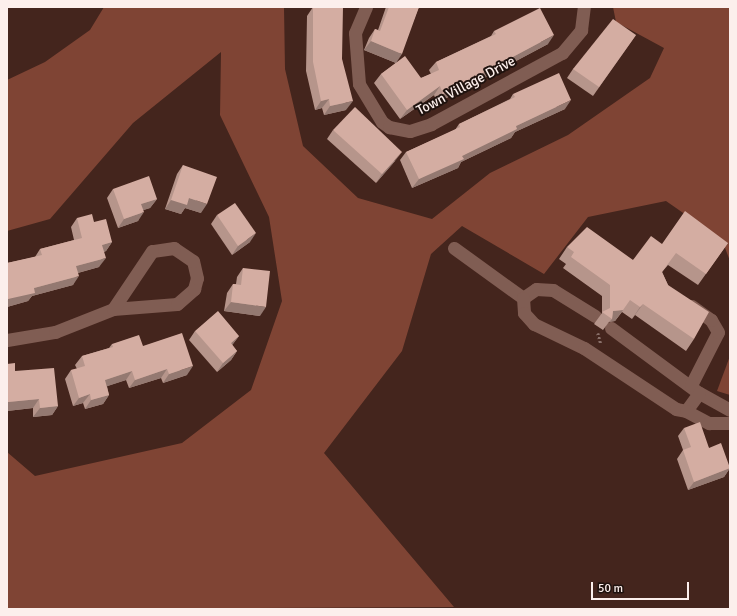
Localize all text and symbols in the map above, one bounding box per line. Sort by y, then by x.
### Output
street label: Town Village Drive [414,53,518,119]
scale bar [593,574,691,600]
text: 50 m [598,581,623,596]

